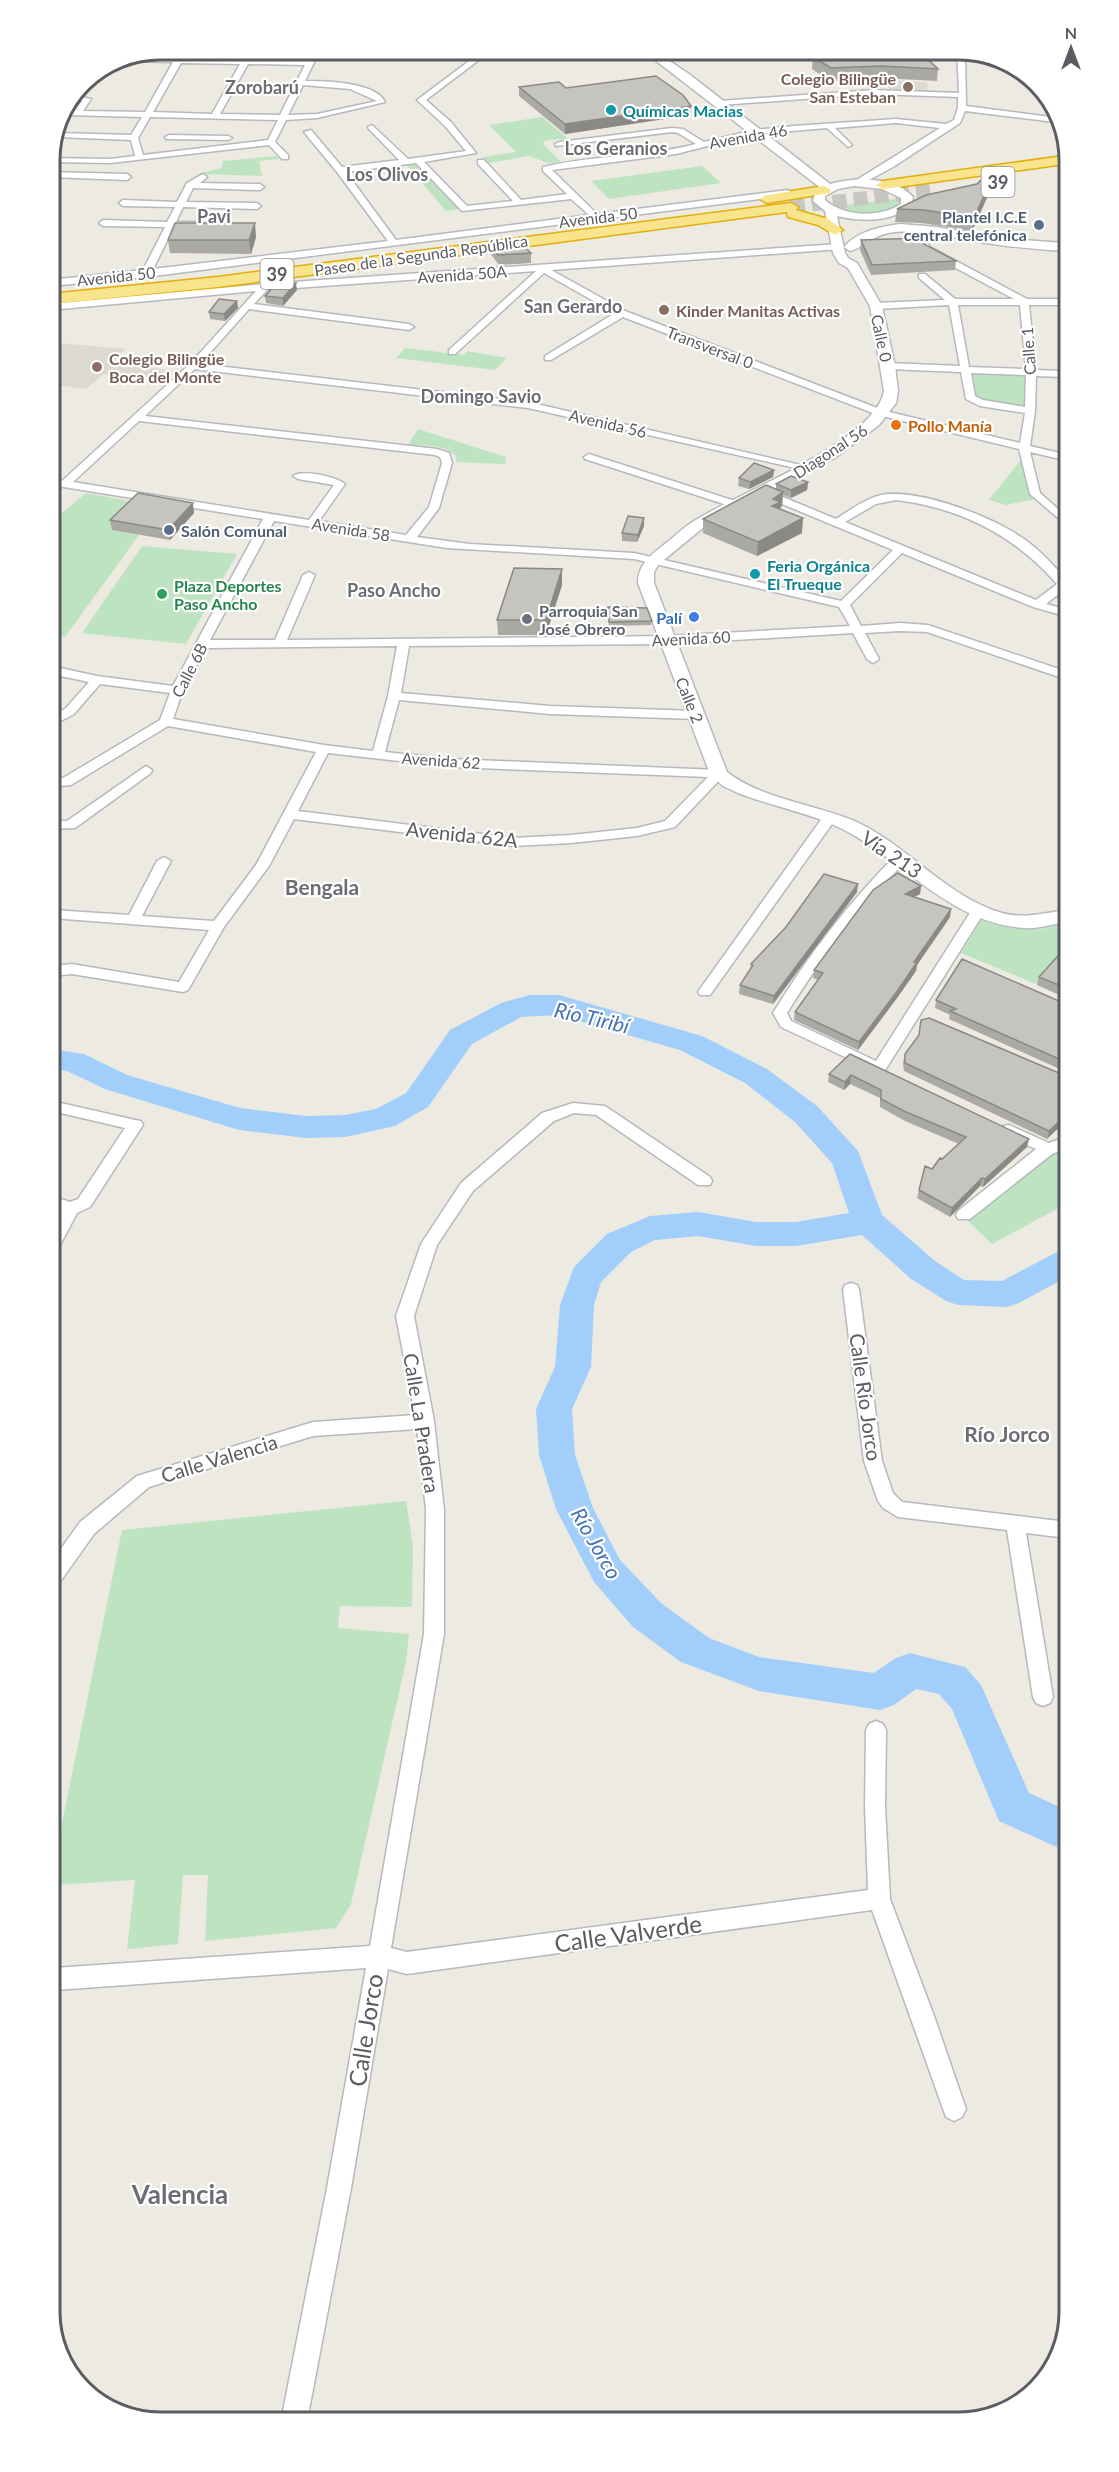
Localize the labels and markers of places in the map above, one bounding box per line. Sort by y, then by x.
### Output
place label: Colegio Bilingüe San Esteban [781,69,896,106]
marker: Colegio Bilingüe San Esteban [901,80,915,94]
place label: Químicas Macias [623,101,743,120]
marker: Químicas Macias [604,103,618,117]
place label: Plantel I.C.E central telefónica [904,207,1027,244]
marker: Plantel I.C.E central telefónica [1032,218,1046,232]
place label: Kinder Manitas Activas [676,301,840,320]
marker: Kinder Manitas Activas [657,303,671,317]
place label: Colegio Bilingüe Boca del Monte [109,349,225,386]
marker: Colegio Bilingüe Boca del Monte [90,360,104,374]
place label: Pollo Manía [908,416,992,435]
marker: Pollo Manía [889,418,903,432]
place label: Salón Comunal [181,521,287,540]
marker: Salón Comunal [162,523,176,537]
place label: Feria Orgánica El Trueque [767,556,870,593]
marker: Feria Orgánica El Trueque [748,567,762,581]
place label: Plaza Deportes Paso Ancho [174,576,282,613]
marker: Plaza Deportes Paso Ancho [155,587,169,601]
place label: Parroquia San José Obrero [539,601,638,638]
place label: Palí [656,608,683,627]
marker: Palí [687,610,701,624]
marker: Parroquia San José Obrero [520,612,534,626]

